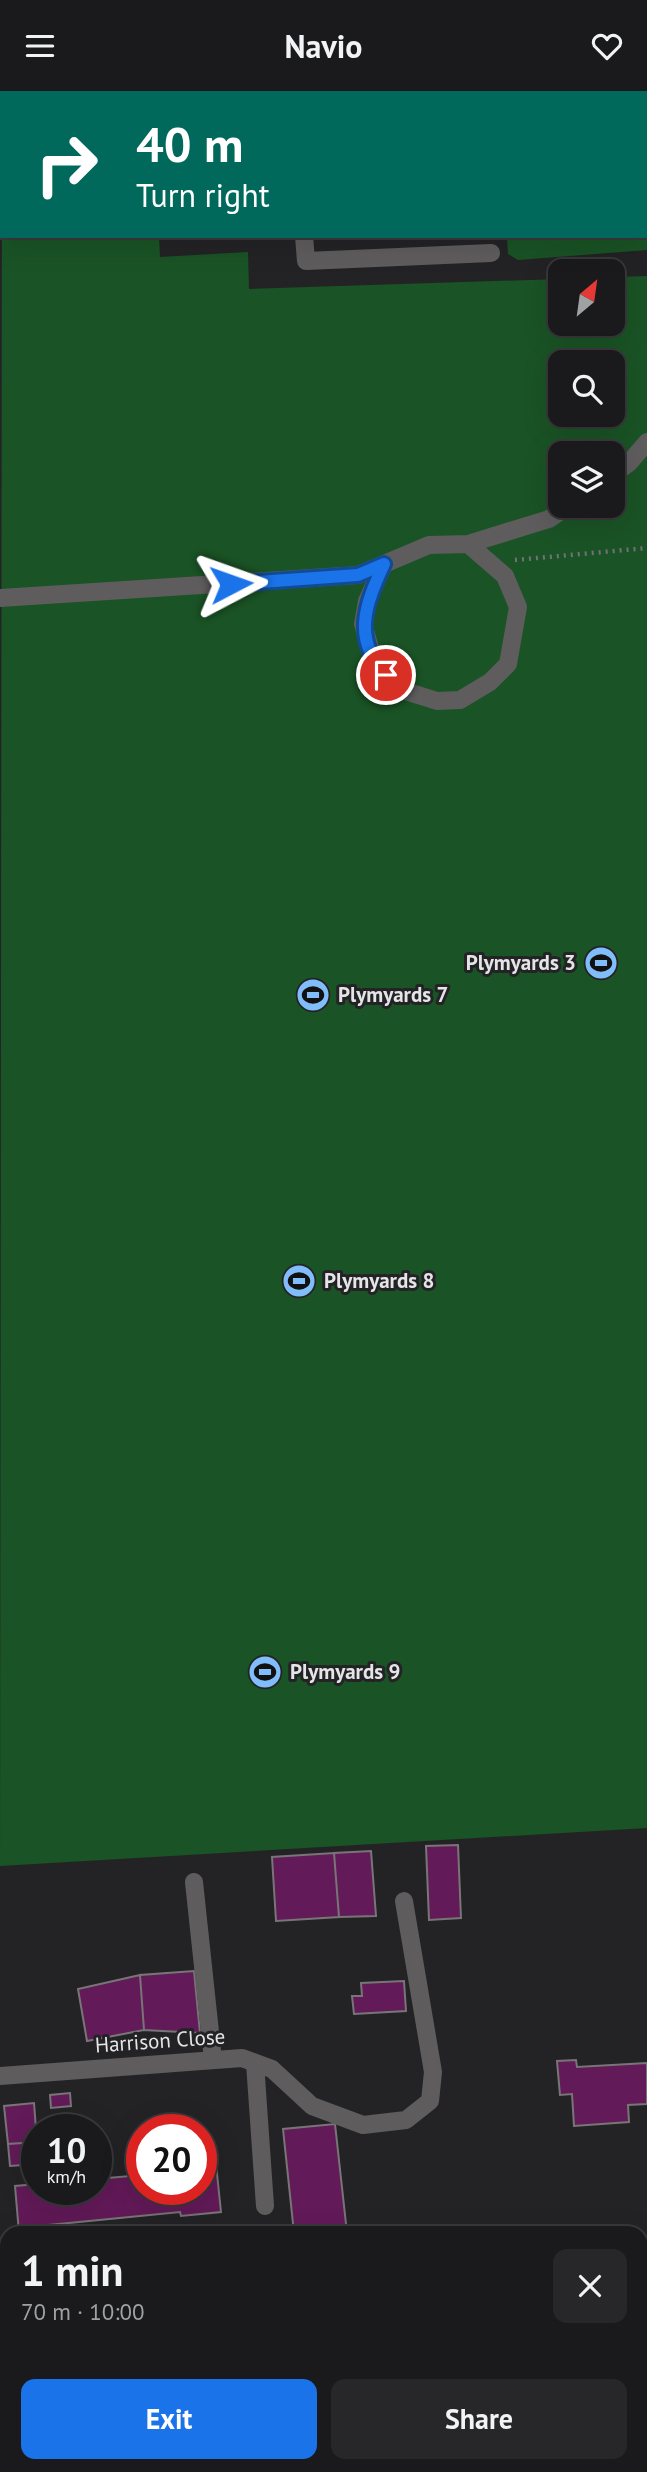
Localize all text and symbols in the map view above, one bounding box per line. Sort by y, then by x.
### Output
text: Navio [285,25,362,67]
icon: menu [21,27,59,65]
icon: heart [588,27,626,65]
text: 40 m [136,112,243,176]
icon: right [21,119,112,210]
text: Turn right [136,174,270,216]
north arrow [548,259,625,336]
map controls [548,259,625,518]
button: search [548,350,625,427]
button: layers [548,441,625,518]
position arrow [194,547,268,621]
pin [356,645,416,705]
icon: arrive [367,656,405,694]
sports icon: Plymyards 3 [582,944,620,982]
place label: Plymyards 3 [466,949,576,976]
sports icon: Plymyards 7 [294,976,332,1014]
place label: Plymyards 7 [338,981,448,1008]
sports icon: Plymyards 8 [280,1262,318,1300]
place label: Plymyards 8 [324,1267,434,1294]
sports icon: Plymyards 9 [246,1653,284,1691]
place label: Plymyards 9 [290,1658,400,1685]
street label: Harrison Close [94,2022,226,2059]
speed limit sign: 20 [126,2114,217,2205]
text: 10 [47,2127,86,2173]
text: km/h [47,2165,86,2188]
text: 1 min [21,2243,123,2298]
button: close [553,2249,627,2323]
text: 70 m · 10:00 [21,2297,145,2326]
button: Exit [21,2379,317,2459]
button: Share [331,2379,627,2459]

